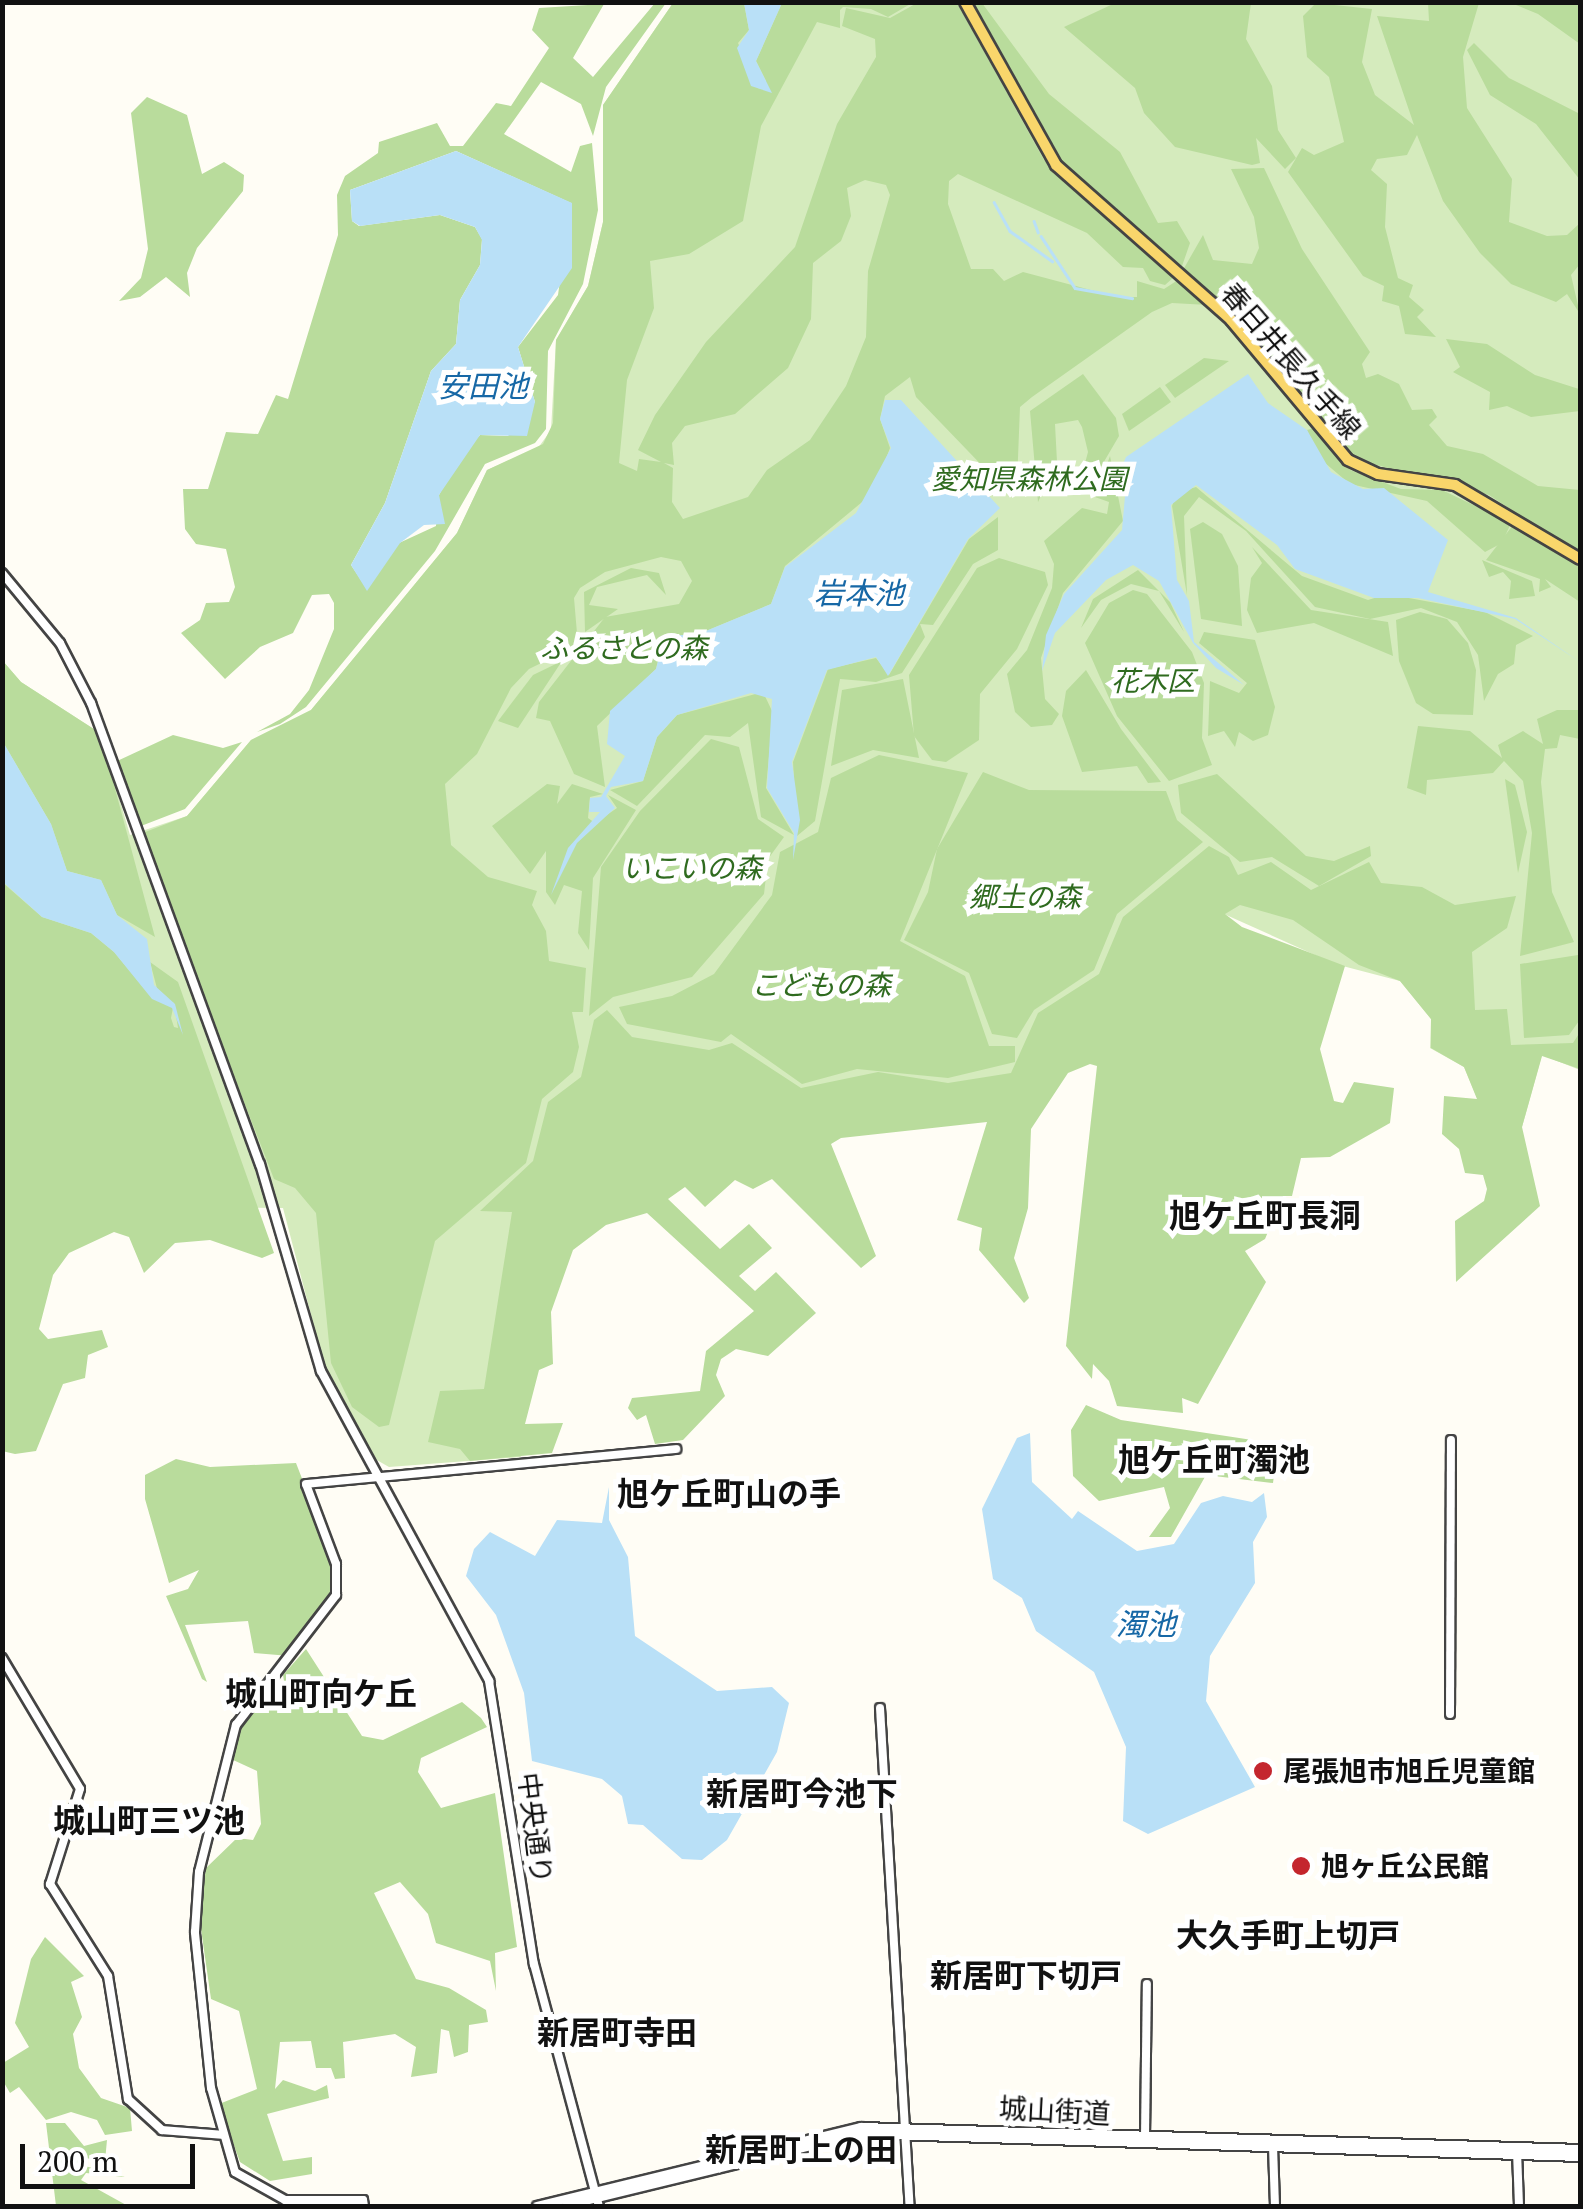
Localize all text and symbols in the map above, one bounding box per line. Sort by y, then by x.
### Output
street label: 春日井長久手線 [1214,276,1368,446]
water label: 安田池 [438,368,528,404]
park label: 愛知県森林公園 [931,462,1127,496]
water label: 岩本池 [814,575,904,611]
park label: ふるさとの森 [540,631,708,665]
park label: 花木区 [1111,664,1195,698]
park label: いこいの森 [622,851,762,885]
park label: 郷土の森 [969,880,1081,914]
park label: こどもの森 [751,968,891,1002]
district label: 旭ケ丘町長洞 [1169,1196,1361,1234]
district label: 旭ケ丘町濁池 [1118,1440,1310,1478]
district label: 旭ケ丘町山の手 [617,1474,841,1512]
water label: 濁池 [1116,1606,1176,1642]
district label: 城山町向ケ丘 [225,1674,417,1712]
place label: 尾張旭市旭丘児童館 [1283,1754,1535,1788]
marker: 尾張旭市旭丘児童館 [1252,1760,1274,1782]
street label: 中央通り [512,1770,558,1886]
district label: 新居町今池下 [706,1774,898,1812]
district label: 城山町三ツ池 [53,1801,245,1839]
place label: 旭ヶ丘公民館 [1321,1849,1489,1883]
marker: 旭ヶ丘公民館 [1290,1855,1312,1877]
district label: 大久手町上切戸 [1176,1916,1400,1954]
district label: 新居町下切戸 [930,1956,1122,1994]
district label: 新居町寺田 [537,2013,697,2051]
street label: 城山街道 [998,2091,1112,2131]
scale bar [25,2124,200,2186]
district label: 新居町上の田 [705,2130,897,2168]
text: 200 m [37,2141,118,2181]

